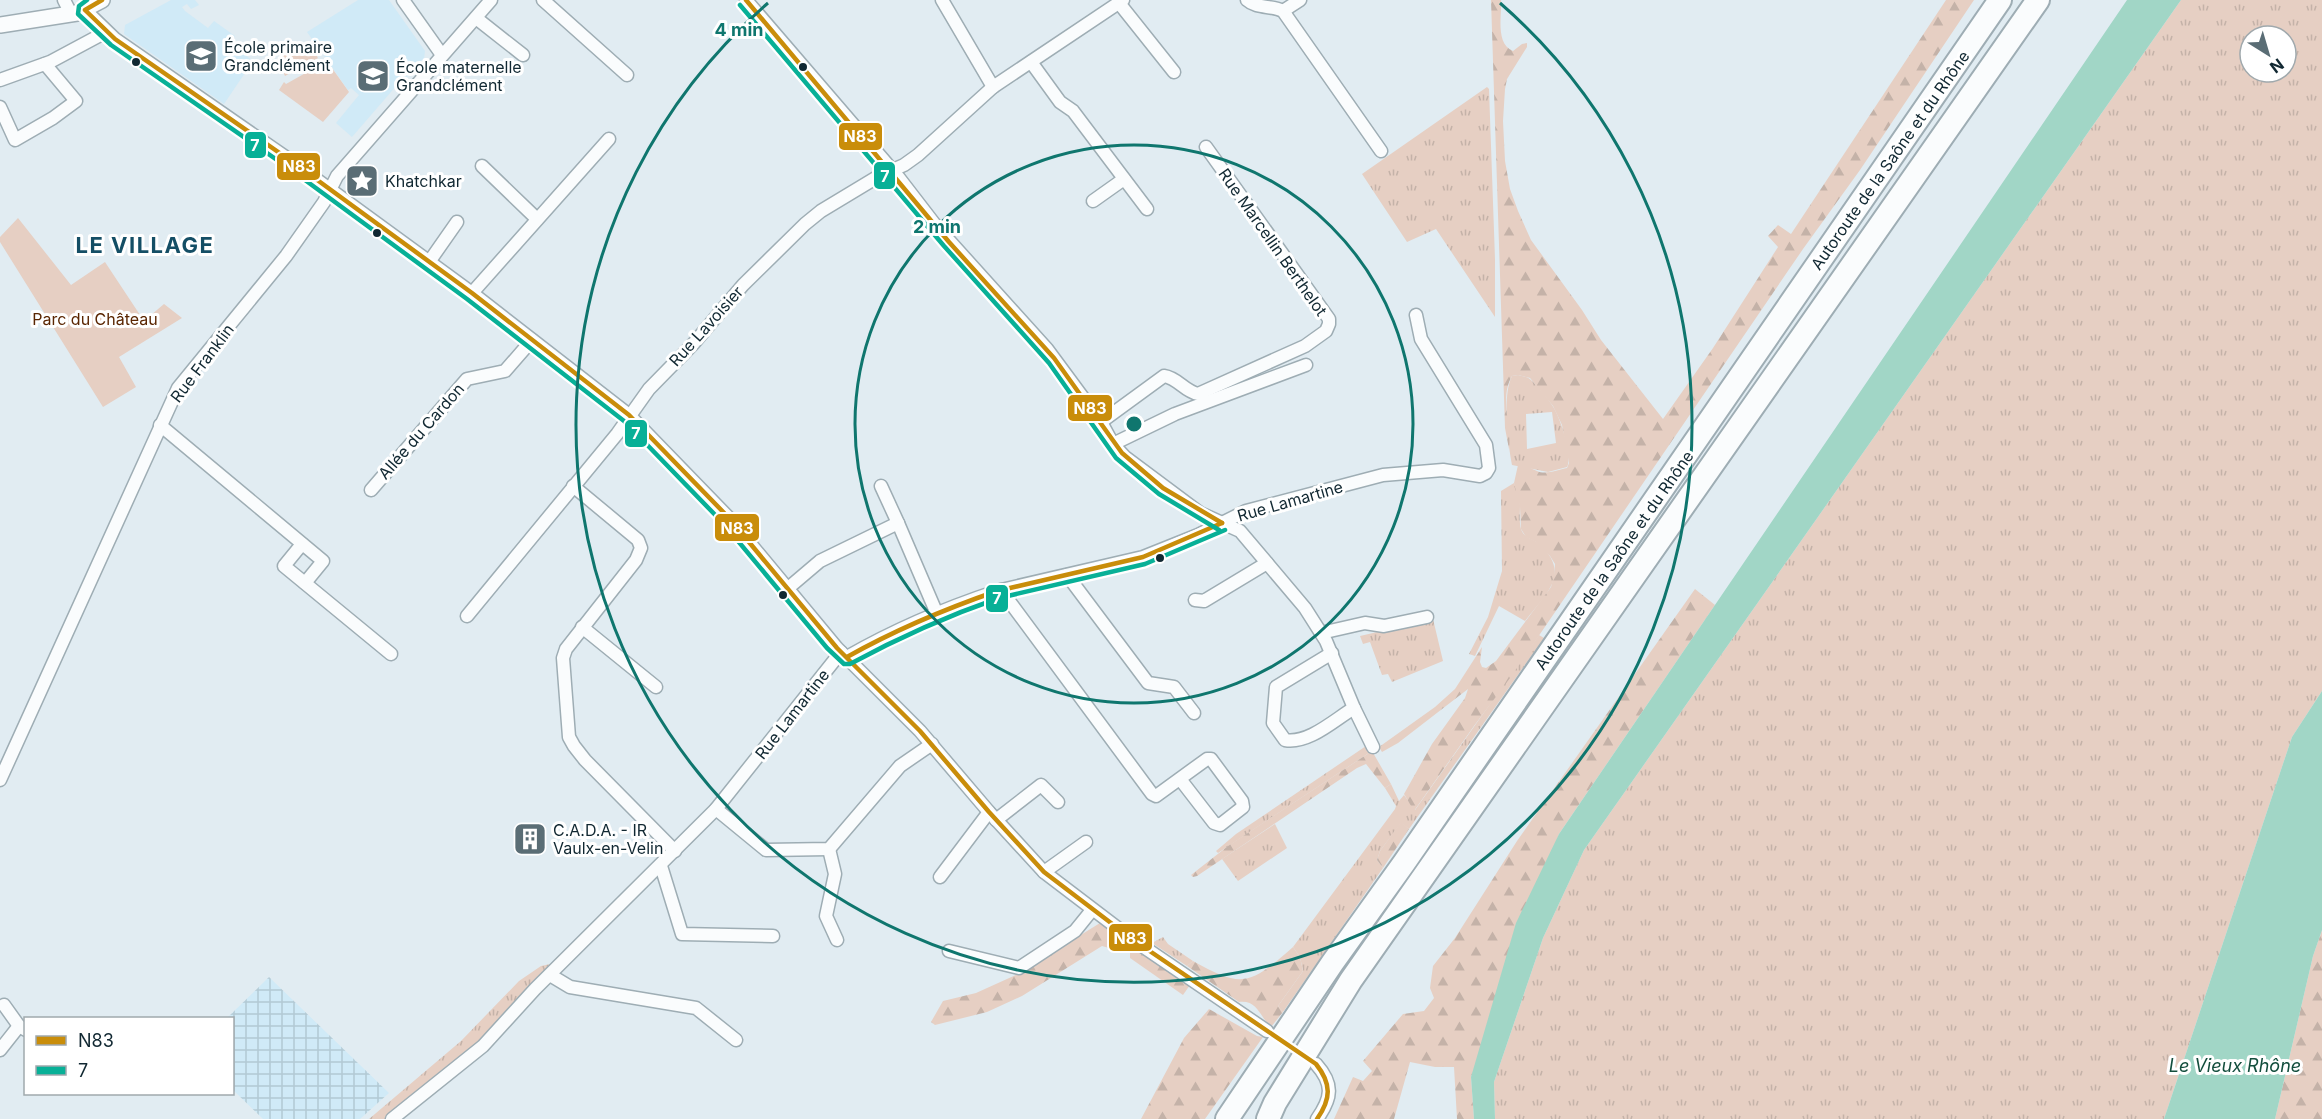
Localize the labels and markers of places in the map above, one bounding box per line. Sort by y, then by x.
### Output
place label: École primaire Grandclément [224,37,332,75]
school or university icon: École primaire Grandclément [183,38,219,74]
unlabelled marker [130,56,142,68]
place label: École maternelle Grandclément [396,57,522,95]
school or university icon: École maternelle Grandclément [355,58,391,94]
unlabelled marker [797,61,809,73]
place icon: Khatchkar [344,163,380,199]
place label: Khatchkar [385,171,462,191]
unlabelled marker [371,227,383,239]
centre of rings [1124,414,1144,434]
unlabelled marker [1154,552,1166,564]
unlabelled marker [777,589,789,601]
place label: C.A.D.A. - IR Vaulx-en-Velin [553,820,663,858]
building icon: C.A.D.A. - IR Vaulx-en-Velin [512,821,548,857]

